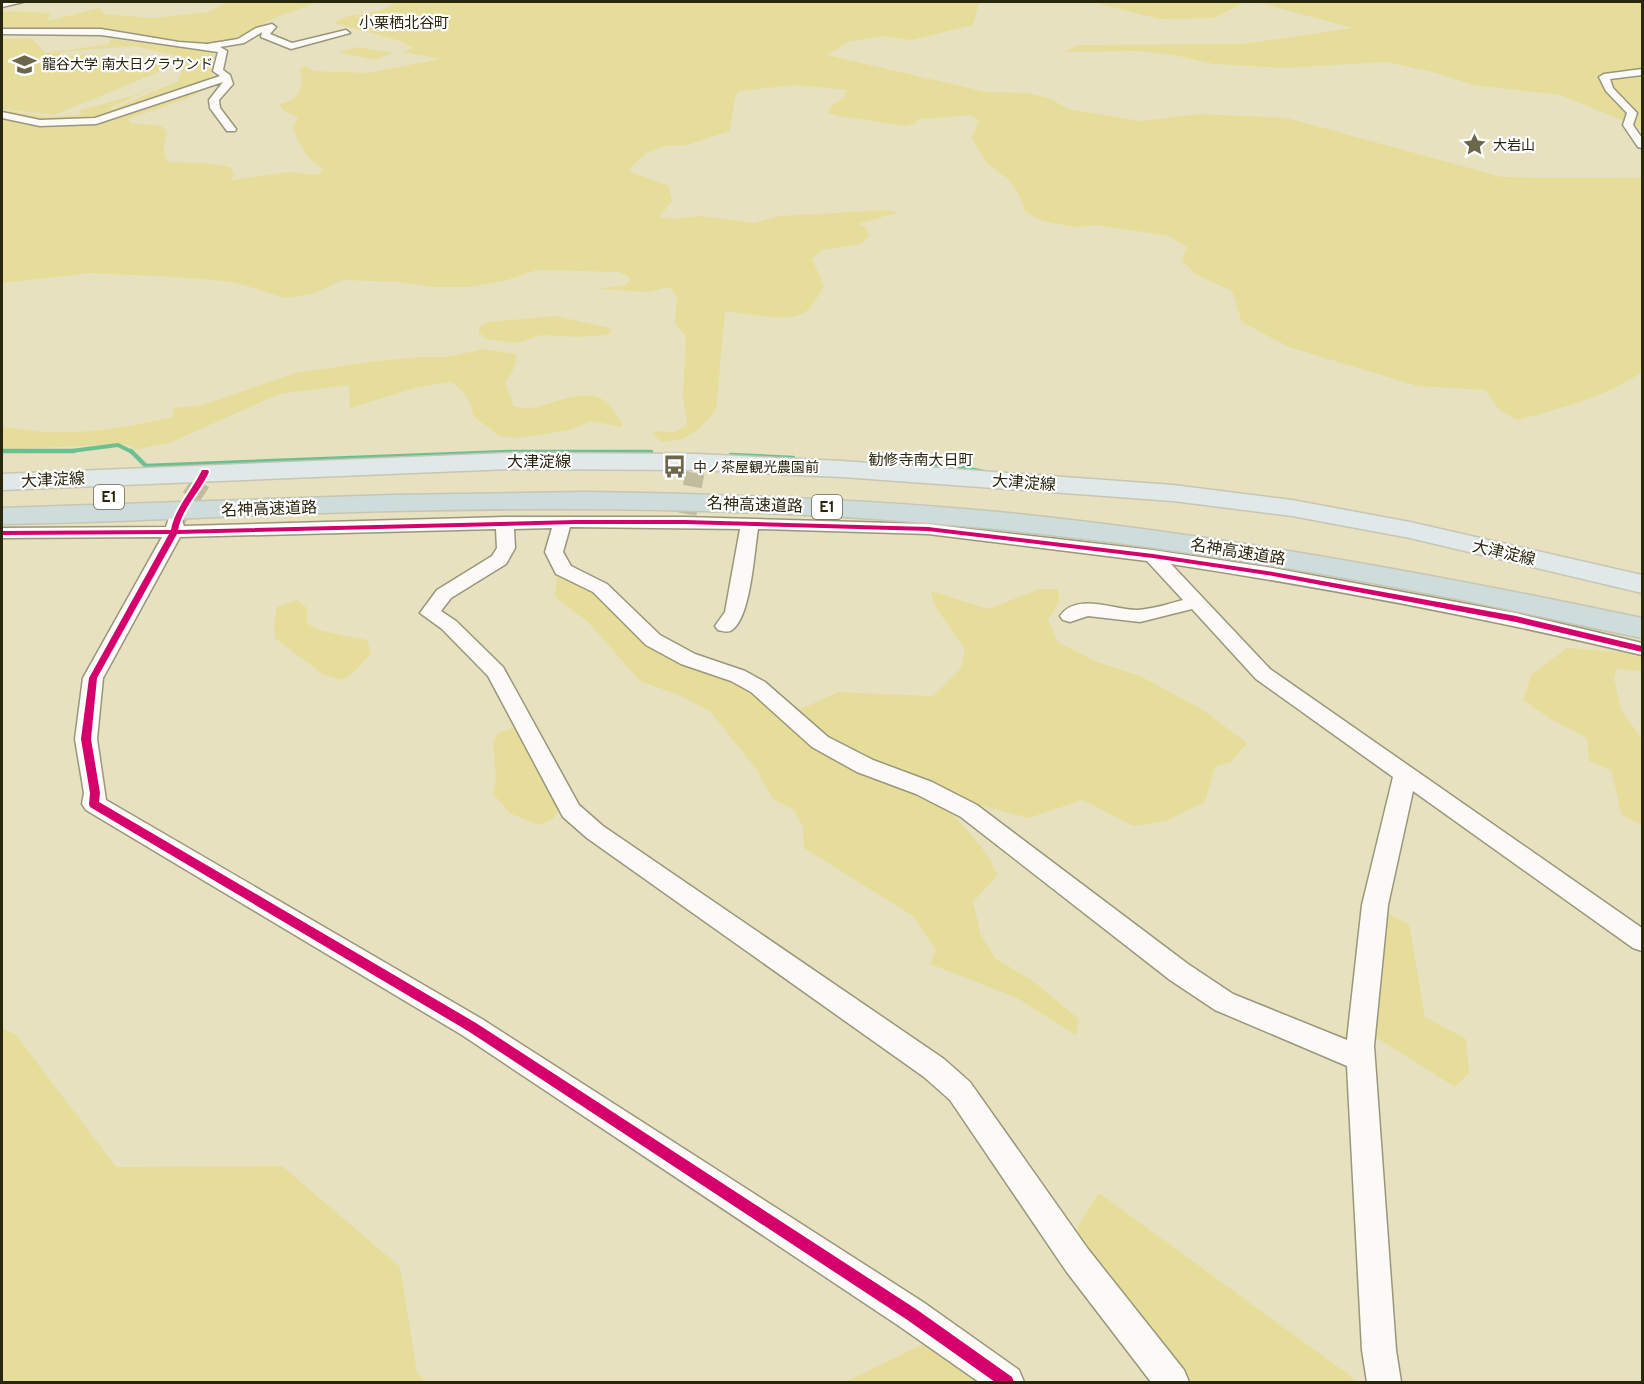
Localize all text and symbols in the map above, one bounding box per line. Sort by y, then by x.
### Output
district label: 小栗栖北谷町 [359,14,449,34]
school or university icon: 龍谷大学 南大日グラウンド [11,51,37,77]
place label: 龍谷大学 南大日グラウンド [42,57,213,74]
place icon: 大岩山 [1462,132,1488,158]
place label: 大岩山 [1493,138,1535,155]
district label: 勧修寺南大日町 [868,451,974,471]
street label: 大津淀線 [507,453,571,473]
bus stop icon: 中ノ茶屋観光農園前 [662,454,688,480]
place label: 中ノ茶屋観光農園前 [693,459,819,477]
street label: 大津淀線 [21,469,86,493]
street label: 大津淀線 [991,472,1056,496]
road number: E1 [94,485,124,509]
street label: 名神高速道路 [707,494,803,518]
road number: E1 [812,495,842,519]
street label: 名神高速道路 [221,498,317,522]
street label: 名神高速道路 [1189,536,1287,570]
street label: 大津淀線 [1470,537,1537,571]

